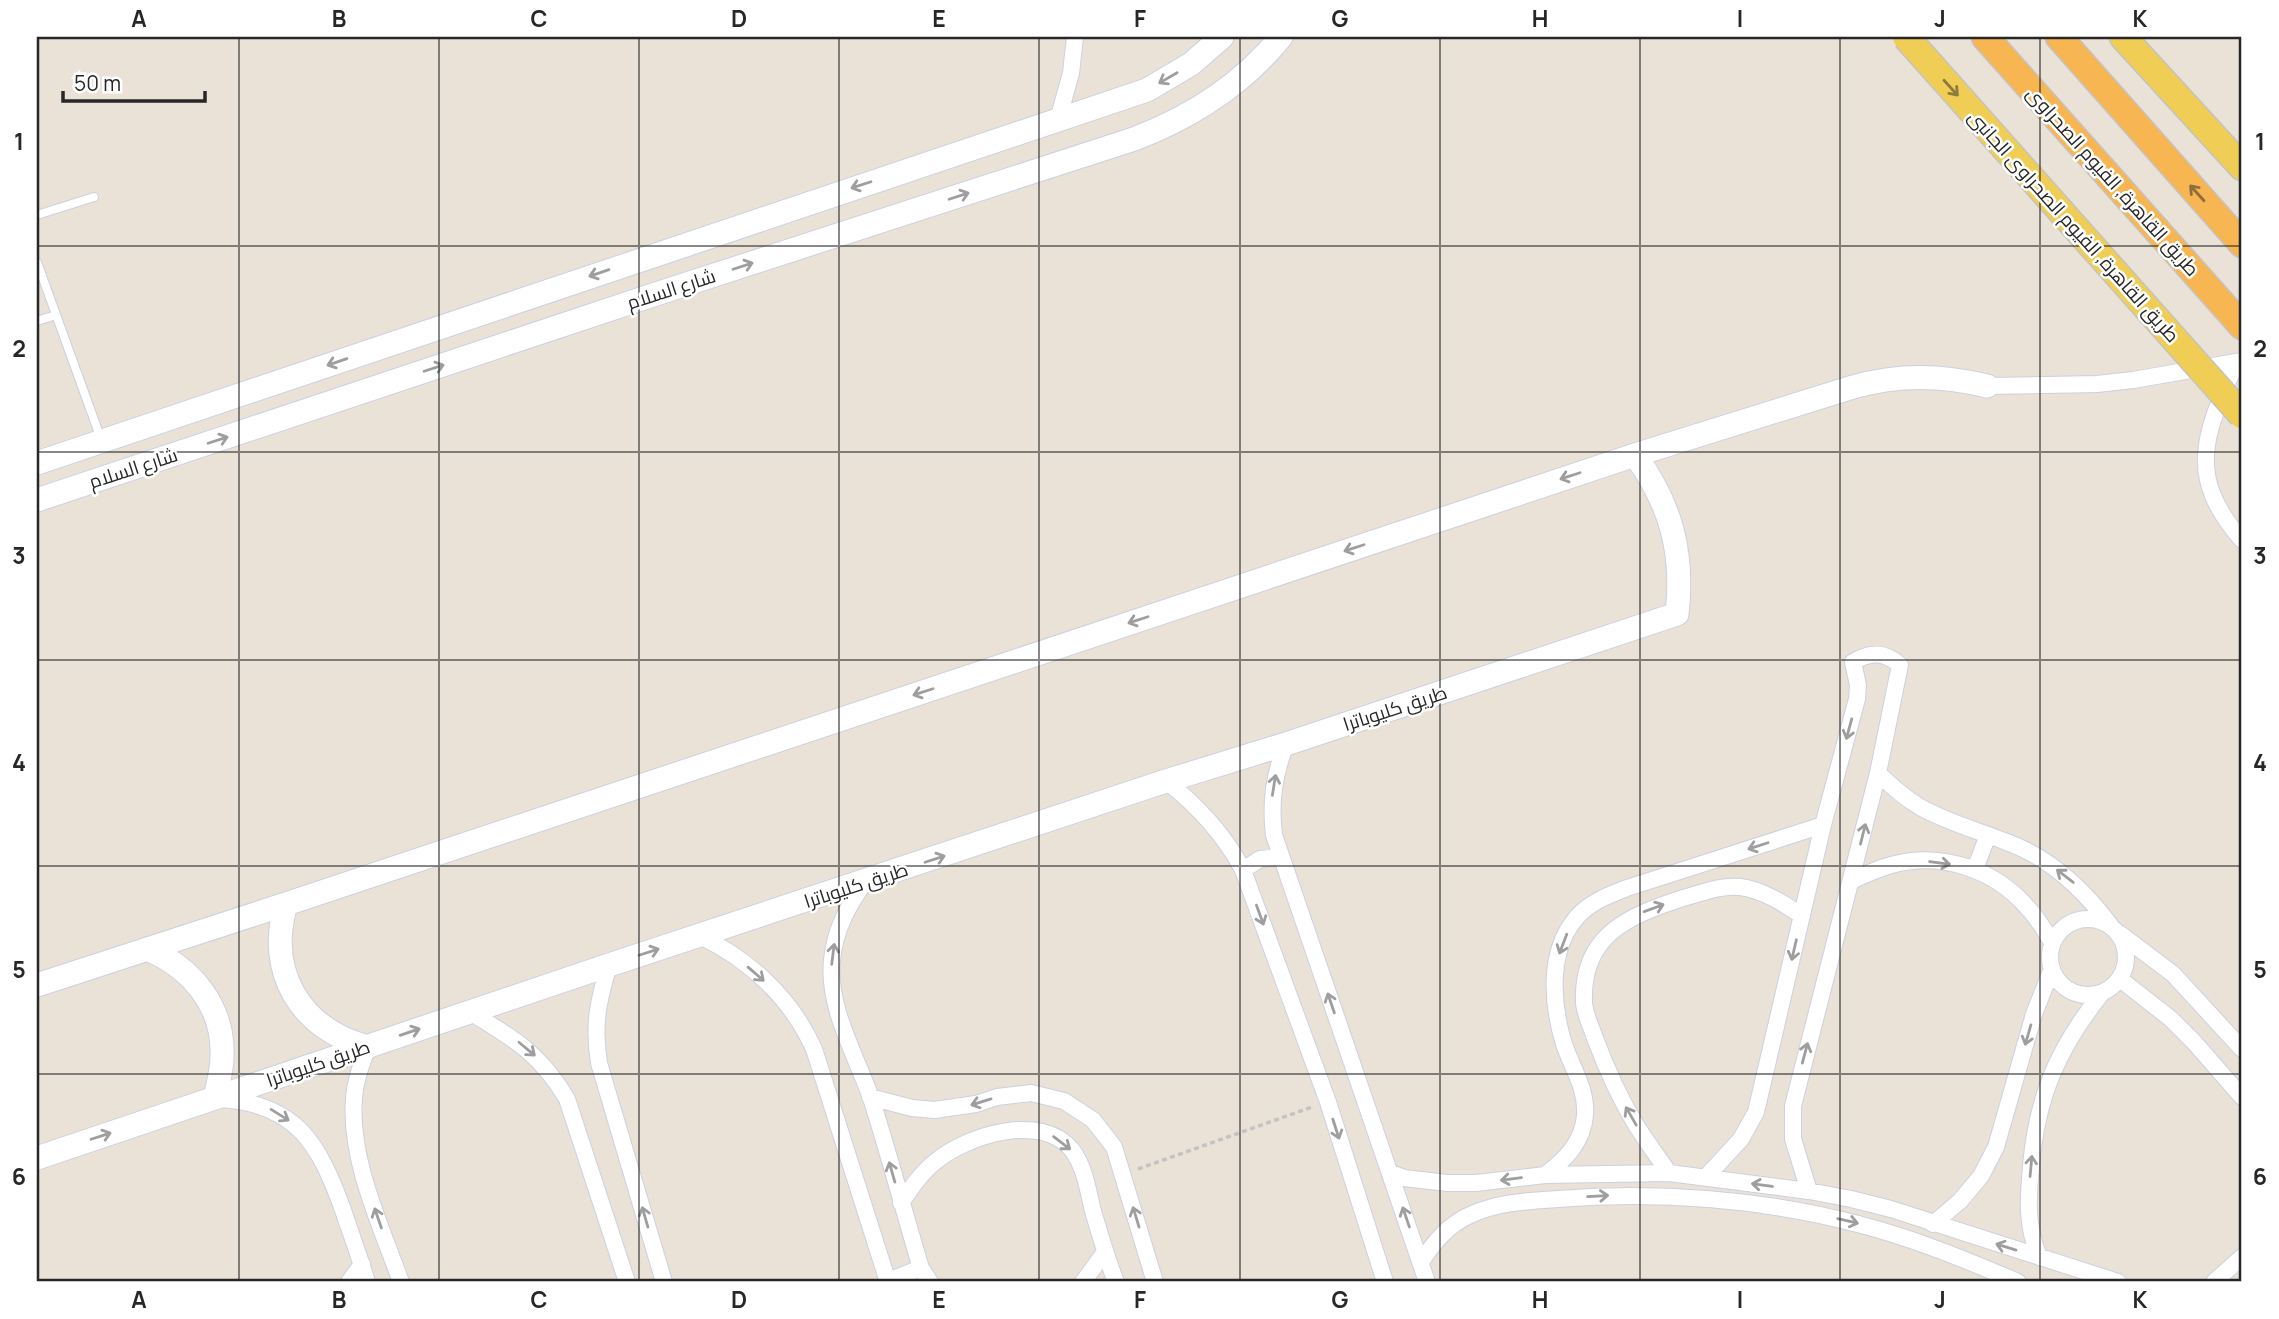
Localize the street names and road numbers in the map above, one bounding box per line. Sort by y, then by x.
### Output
street label: طريق القاهرة, الفيوم الصحراوى [2020,81,2205,282]
street label: طريق القاهرة, الفيوم الصحراوى الجانبى [1962,104,2185,348]
street label: شارع السلام [623,262,719,317]
street label: شارع السلام [85,441,181,496]
street label: طريق كليوباترا [1340,679,1450,737]
street label: طريق كليوباترا [801,856,911,914]
street label: طريق كليوباترا [263,1033,373,1093]

